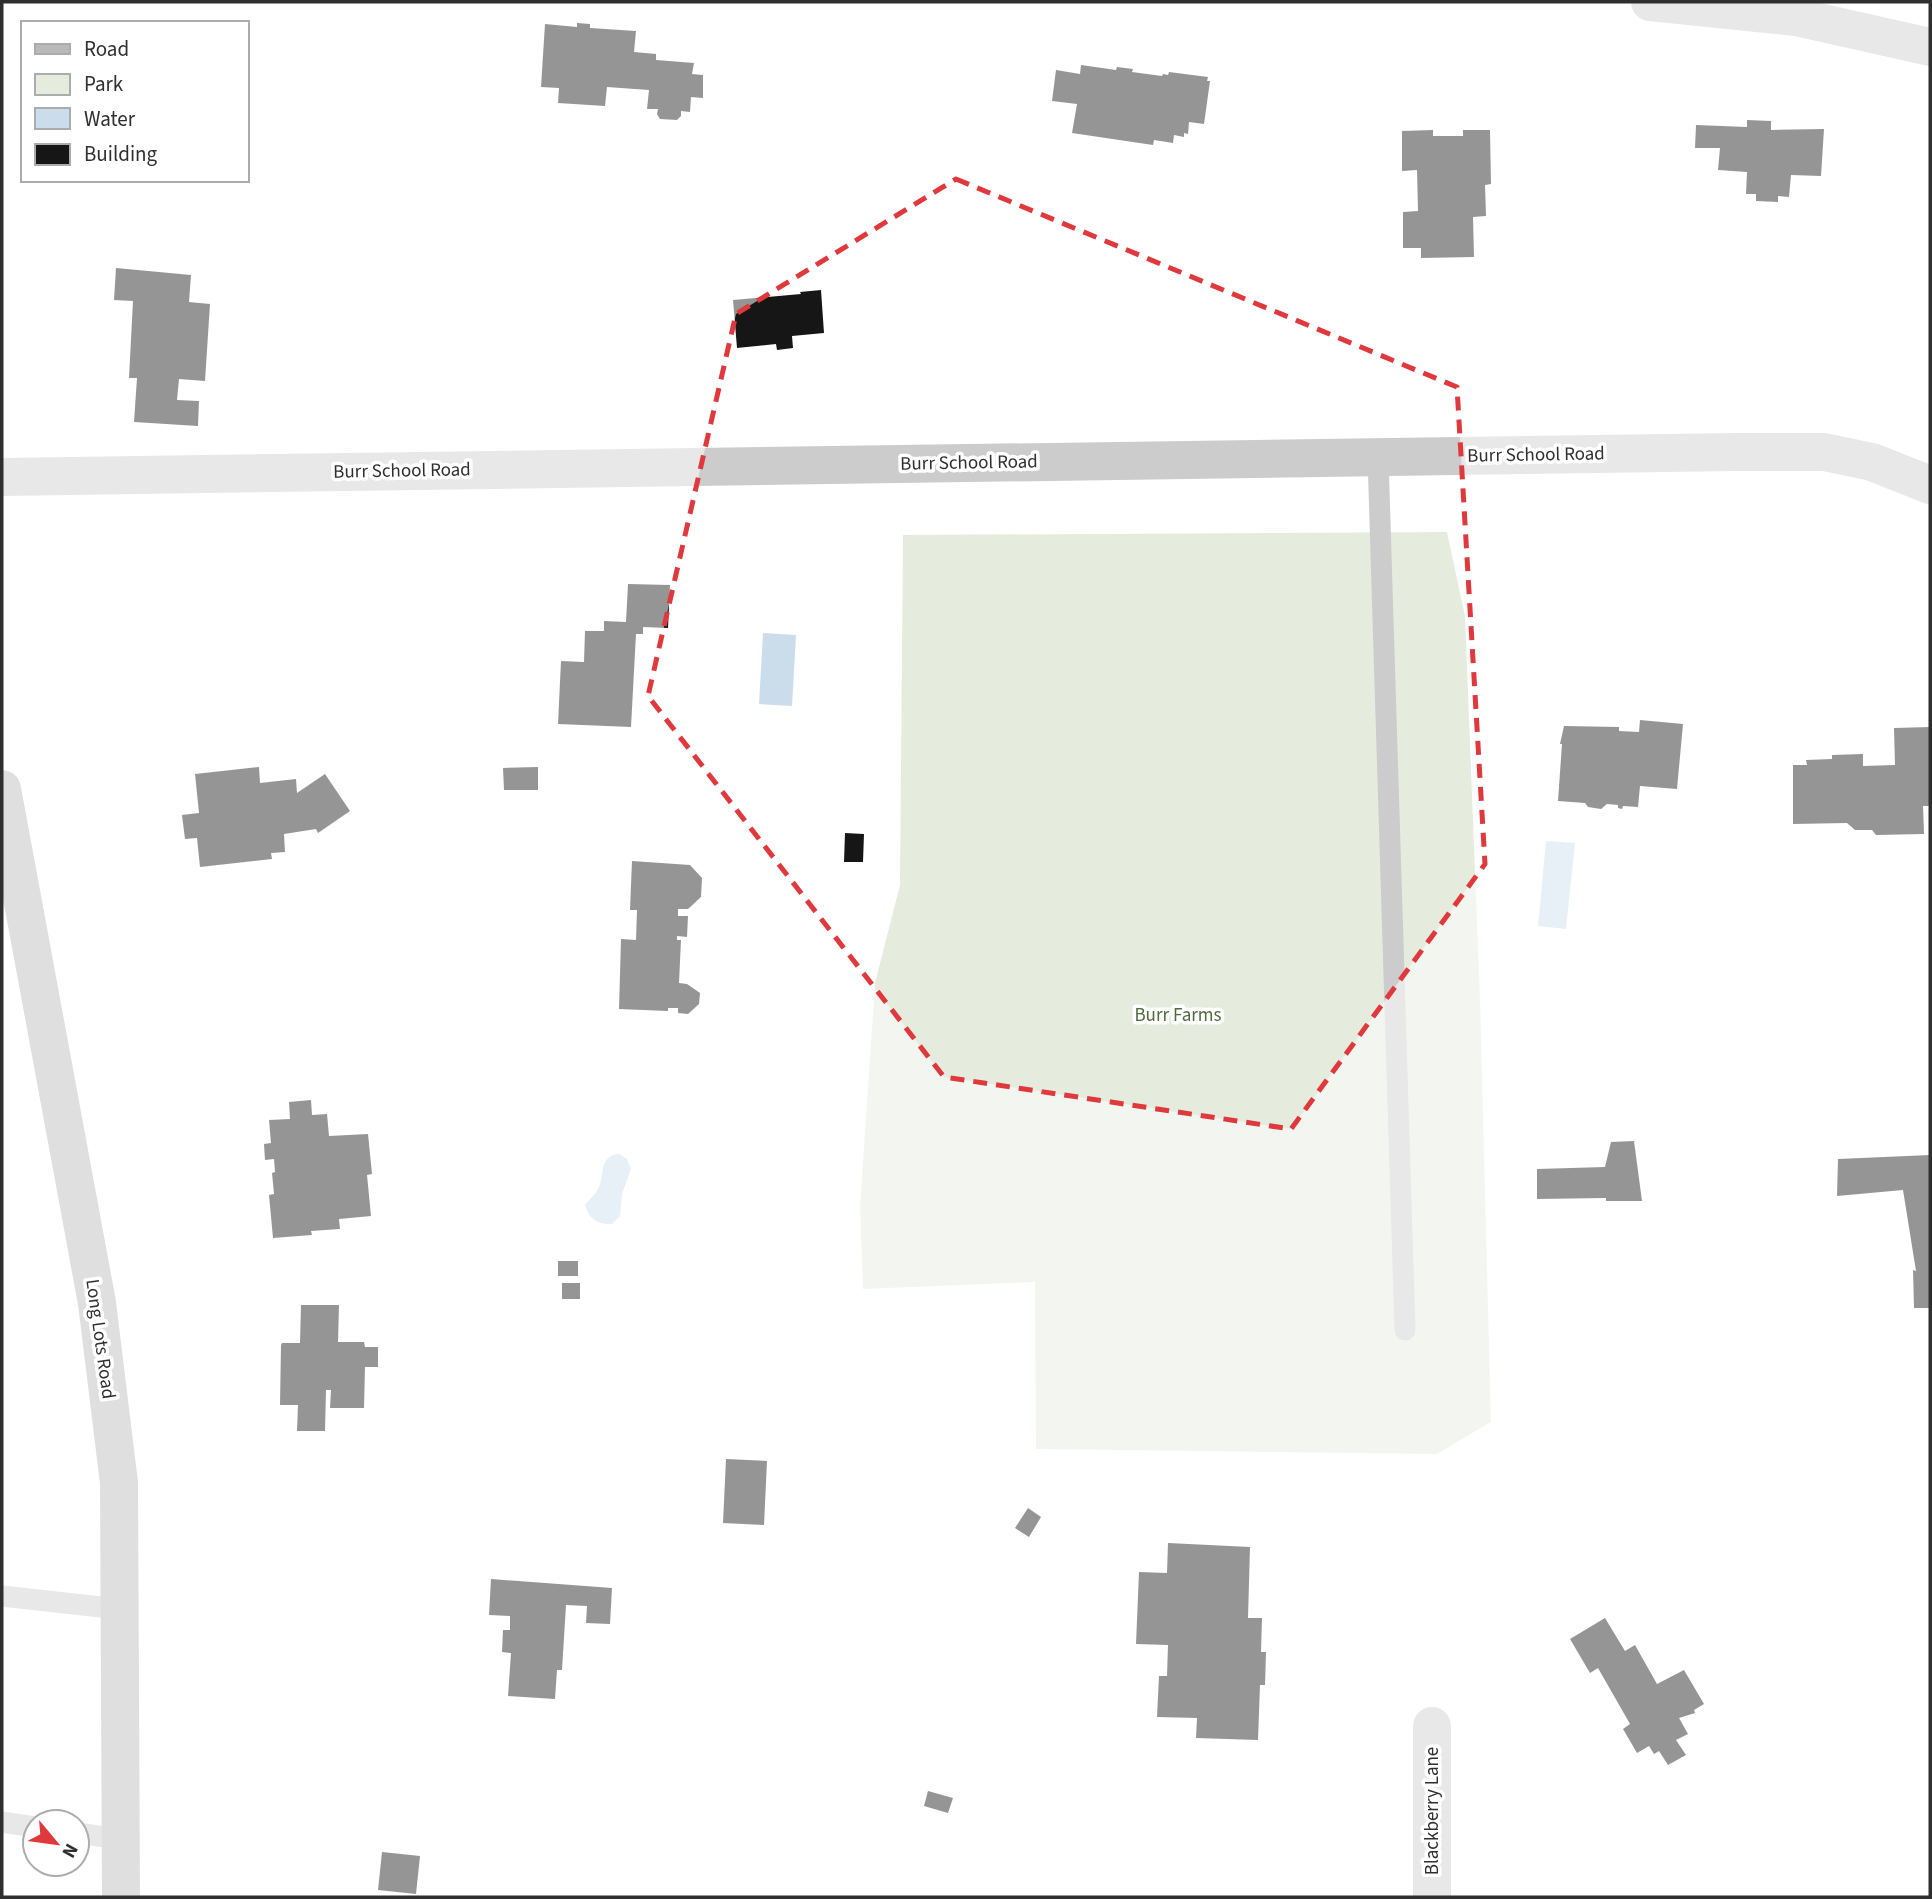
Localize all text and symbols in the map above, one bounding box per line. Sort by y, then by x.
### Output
legend [21,21,248,182]
text: Road [84,34,129,64]
text: Park [84,69,124,99]
text: Water [84,104,136,134]
text: Building [84,139,158,169]
street label: Burr School Road [1467,440,1605,470]
street label: Burr School Road [900,448,1038,478]
street label: Burr School Road [333,456,471,486]
park label: Burr Farms [1134,1002,1222,1029]
street label: Long Lots Road [78,1277,122,1401]
street label: Blackberry Lane [1419,1747,1446,1875]
north arrow [21,1808,91,1878]
text: N [55,1838,84,1863]

